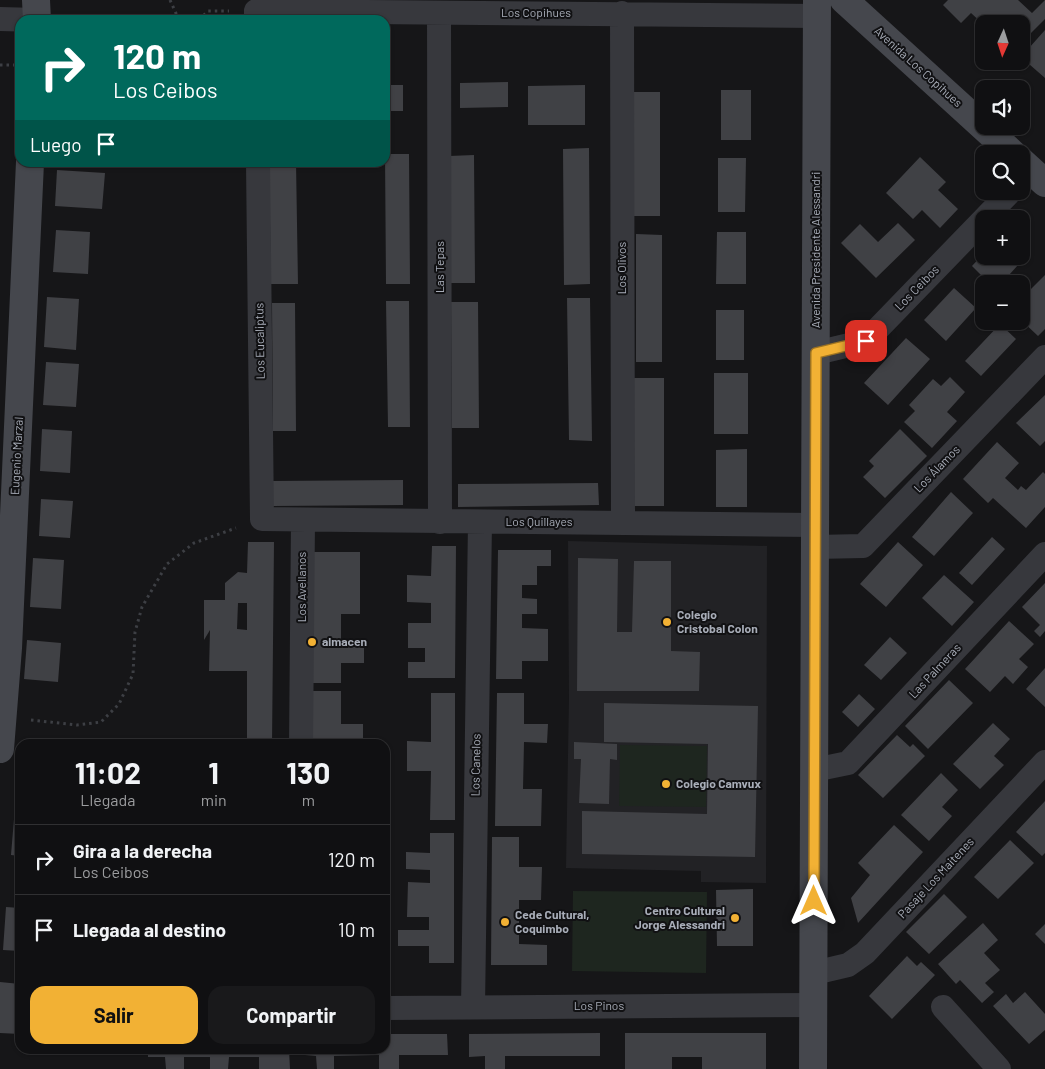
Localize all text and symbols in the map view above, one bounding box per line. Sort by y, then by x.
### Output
street label: Los Copihues [501,5,571,19]
north arrow [975,15,1030,70]
map controls [975,15,1030,330]
street label: Avenida Los Copihues [872,23,966,110]
text: 120 m [113,34,201,76]
icon: right [30,35,95,100]
text: Los Ceibos [113,76,218,102]
button: sound [975,80,1030,135]
icon: arrive [92,130,120,158]
text: Luego [30,133,82,156]
button: search [975,145,1030,200]
street label: Avenida Presidente Alessandri [808,172,822,328]
button: + [975,210,1030,265]
street label: Las Tepas [432,241,446,293]
street label: Los Olivos [614,241,628,294]
street label: Los Ceibos [891,262,941,313]
button: − [975,275,1030,330]
street label: Los Eucaliptus [251,302,267,379]
pin [845,320,887,362]
icon: arrive [852,327,880,355]
street label: Eugenio Marzal [7,416,25,495]
street label: Los Álamos [910,442,962,495]
street label: Los Quillayes [506,514,573,528]
street label: Los Avellanos [294,551,308,622]
place label: Colegio Cristobal Colon [677,607,758,635]
marker: Colegio Cristobal Colon [661,616,673,628]
place label: almacen [322,634,367,648]
marker: almacen [306,636,318,648]
street label: Las Palmeras [905,640,963,701]
street label: Los Canelos [467,733,483,796]
text: 11:02 [75,754,141,790]
text: 1 [208,754,219,790]
text: 130 [286,754,330,790]
place label: Colegio Camvux [676,776,761,790]
marker: Colegio Camvux [660,778,672,790]
text: Llegada [80,790,135,809]
text: min [201,790,227,809]
text: m [302,790,315,809]
street label: Pasaje Los Maitenes [894,834,976,921]
text: Gira a la derecha [73,839,212,862]
icon: right [30,846,58,874]
text: 120 m [328,848,375,871]
text: Los Ceibos [73,862,149,881]
position arrow [787,874,839,926]
place label: Centro Cultural Jorge Alessandri [635,903,725,931]
place label: Cede Cultural, Coquimbo [515,907,589,935]
marker: Centro Cultural Jorge Alessandri [729,912,741,924]
icon: arrive [30,916,58,944]
marker: Cede Cultural, Coquimbo [499,916,511,928]
text: Llegada al destino [73,918,226,941]
text: 10 m [338,918,375,941]
button: Salir [30,986,198,1044]
button: Compartir [208,986,375,1044]
street label: Los Pinos [574,998,624,1012]

